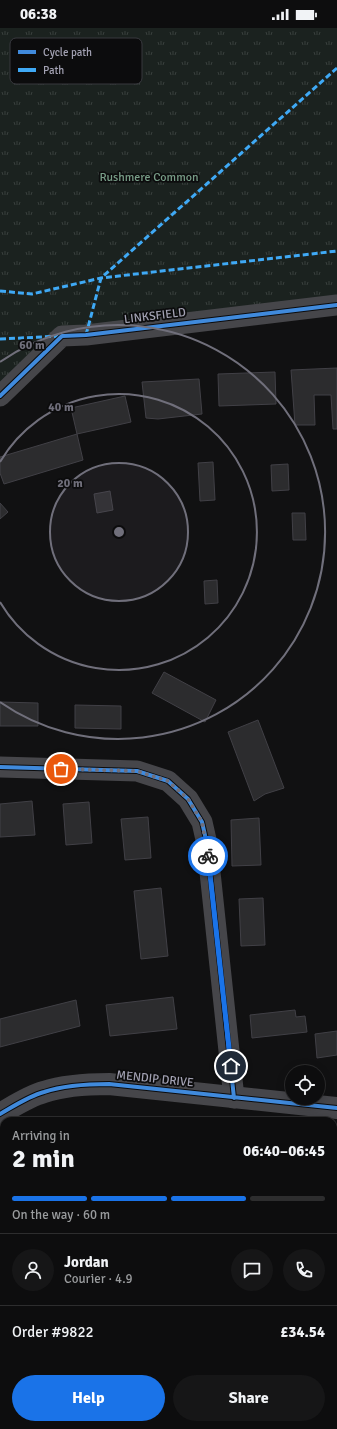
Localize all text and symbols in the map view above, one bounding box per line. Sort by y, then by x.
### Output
text: 06:38 [20,5,57,23]
legend [10,38,142,84]
text: Cycle path [43,46,92,59]
text: Path [43,64,64,77]
park label: Rushmere Common [99,170,199,185]
street label: LINKSFIELD [123,305,187,327]
text: 60 m [19,338,45,353]
text: 40 m [48,400,74,415]
text: 20 m [57,476,83,491]
centre of rings [112,525,126,539]
pin [44,752,78,786]
icon: bag [50,758,72,780]
courier [188,836,228,876]
icon: bike [197,845,219,867]
pin [214,1049,248,1083]
icon: home [220,1055,242,1077]
map controls [285,1065,325,1105]
button: locate [285,1065,325,1105]
street label: MENDIP DRIVE [116,1067,195,1091]
text: Arriving in [12,1128,70,1144]
text: 06:40–06:45 [243,1142,325,1160]
text: 2 min [12,1143,75,1175]
text: On the way · 60 m [12,1207,110,1223]
button: person [12,1249,54,1291]
button: chat [231,1249,273,1291]
button: phone [283,1249,325,1291]
text: Jordan [64,1253,109,1271]
text: Courier · 4.9 [64,1271,133,1287]
text: Order #9822 [12,1323,94,1341]
text: £34.54 [280,1323,325,1341]
button: Help [12,1375,165,1421]
button: Share [173,1375,325,1421]

